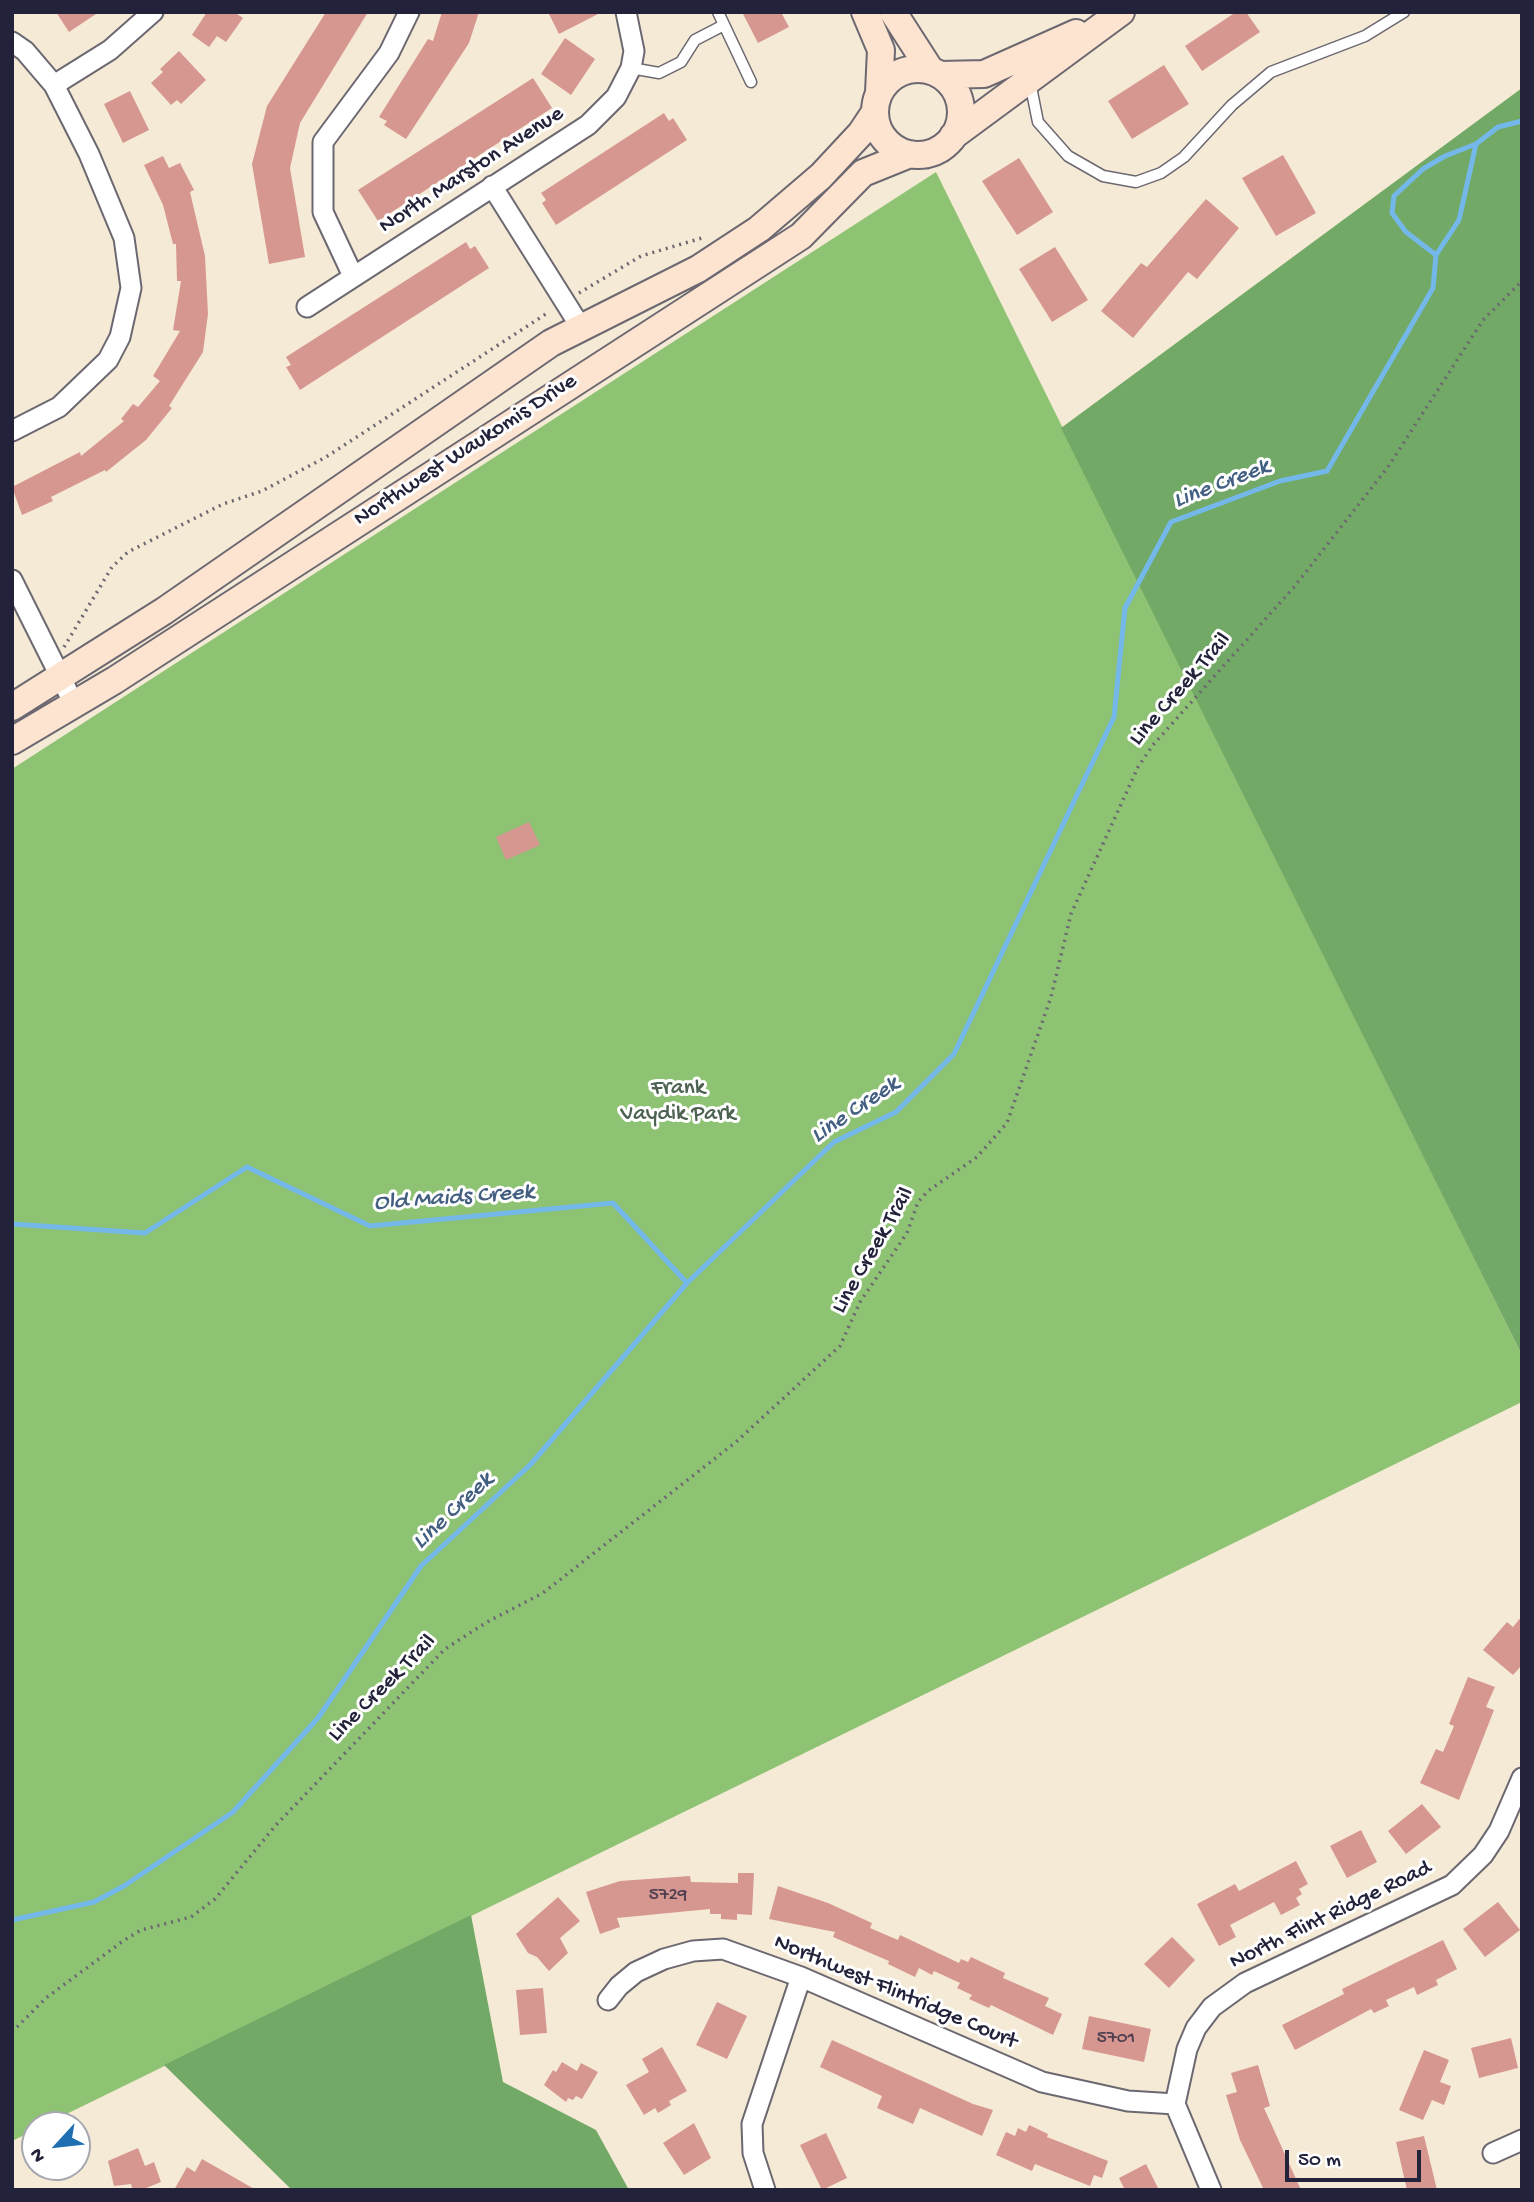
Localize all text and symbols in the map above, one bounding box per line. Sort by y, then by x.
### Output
street label: North Marston Avenue [375,101,569,241]
street label: Northwest Waukomis Drive [349,368,583,534]
water label: Line Creek [1170,454,1274,516]
street label: Line Creek Trail [1124,628,1238,752]
water label: Line Creek [806,1071,906,1151]
park label: Frank Vaydik Park [621,1075,735,1129]
water label: Old Maids Creek [373,1179,535,1219]
street label: Line Creek Trail [827,1183,921,1319]
water label: Line Creek [407,1467,501,1557]
street label: Line Creek Trail [323,1629,443,1749]
street label: North Flint Ridge Road [1226,1855,1436,1977]
house number: 5729 [649,1885,687,1907]
street label: Northwest Flintridge Court [769,1929,1021,2057]
house number: 5701 [1097,2028,1135,2050]
north arrow [21,2111,91,2181]
scale bar [1289,2136,1426,2180]
text: N [26,2144,52,2166]
text: 50 m [1298,2149,1341,2174]

